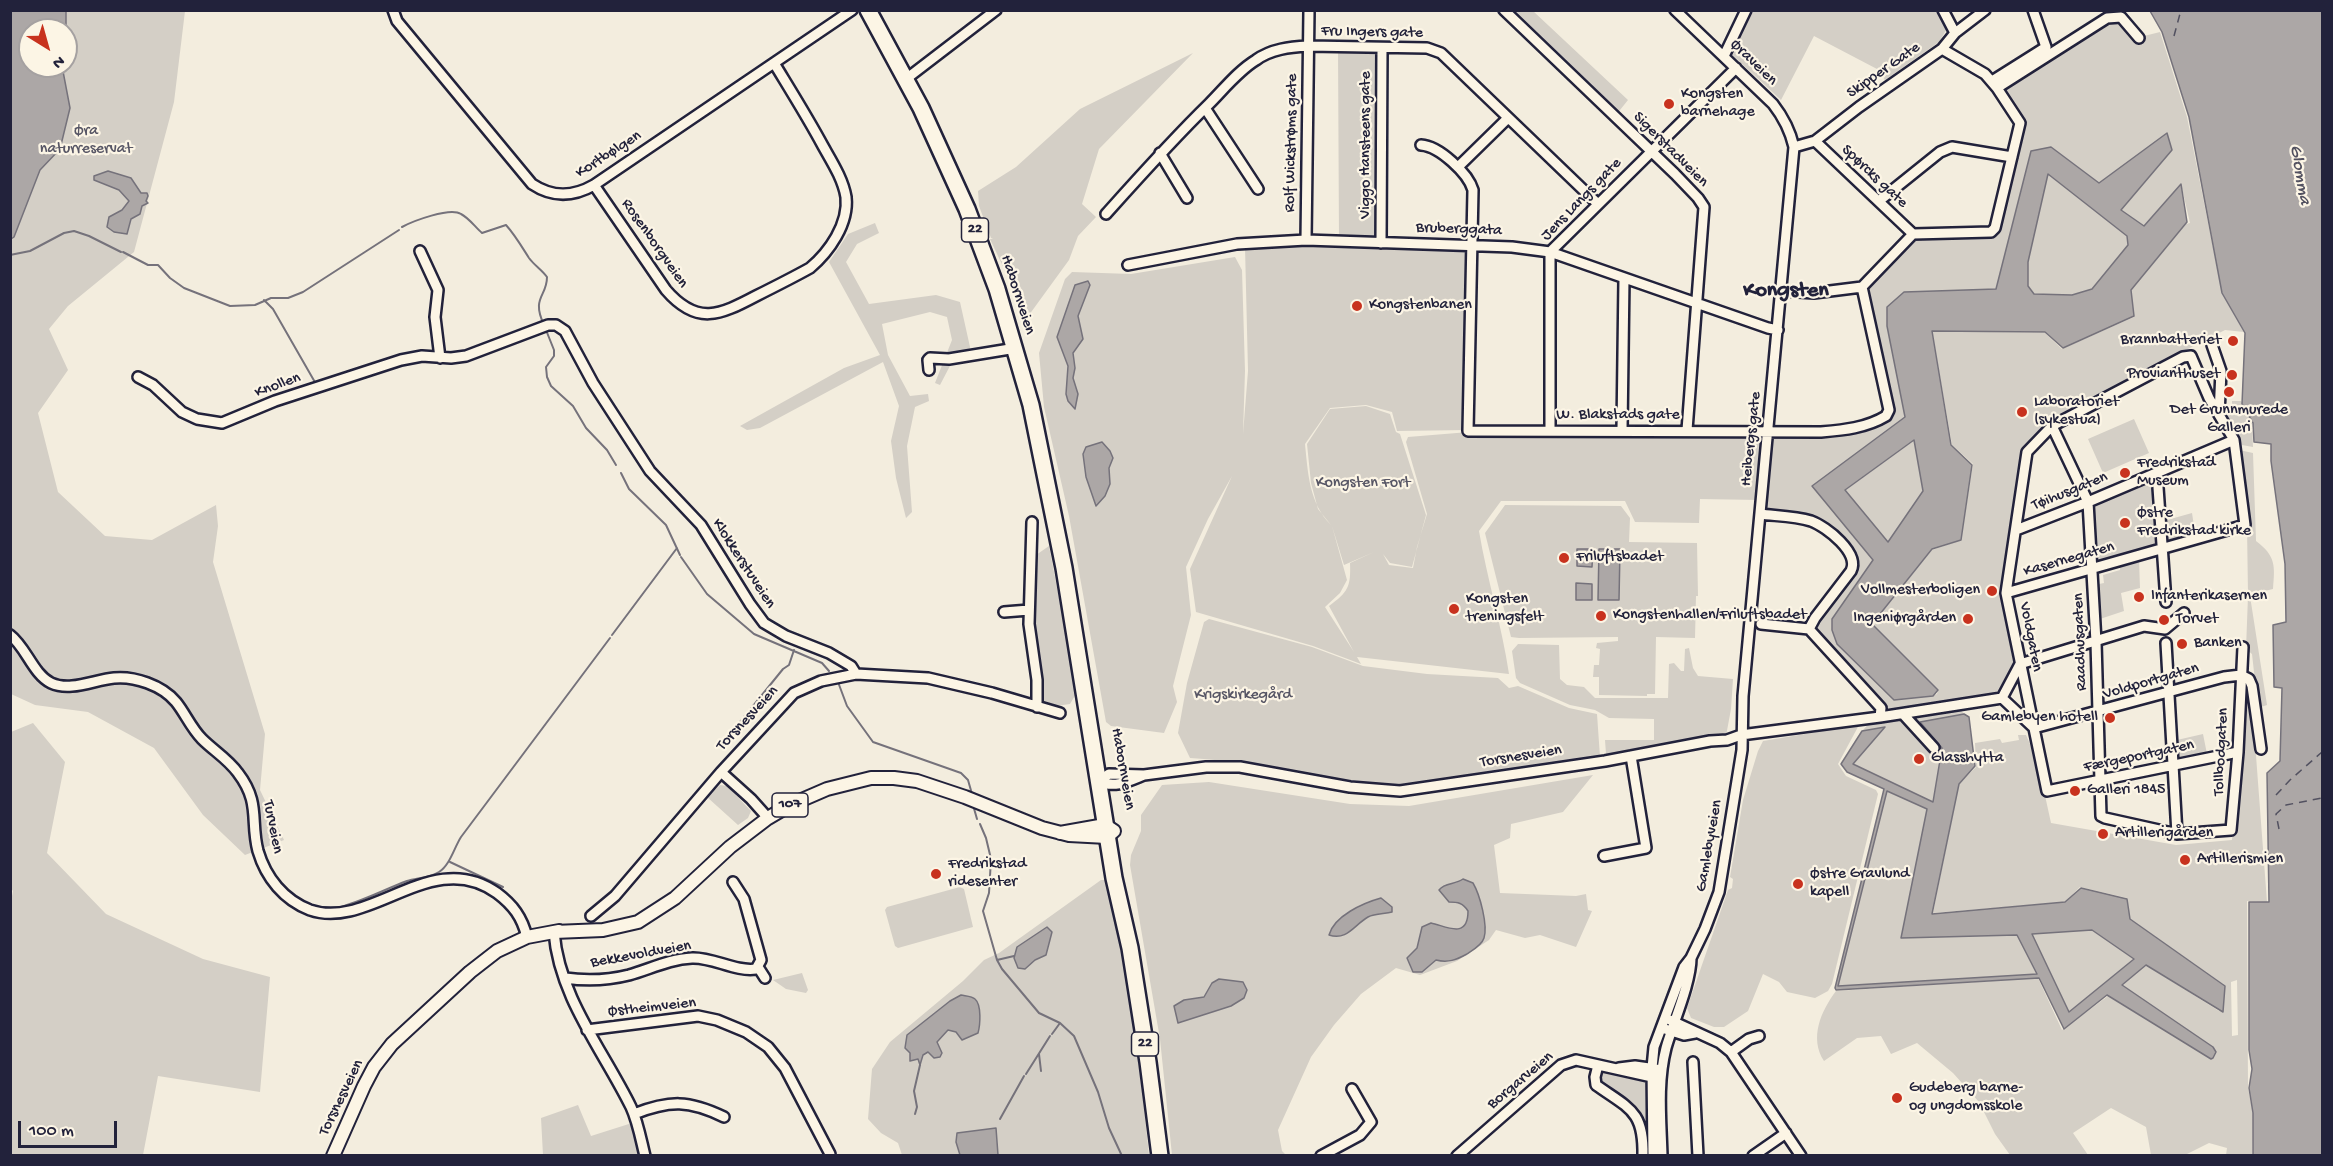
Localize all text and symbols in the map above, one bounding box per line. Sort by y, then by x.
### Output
north arrow [18,18,78,78]
street label: Fru Ingers gate [1321,23,1423,43]
street label: Øraveien [1725,36,1781,90]
street label: Skipper Gate [1844,39,1924,103]
text: N [48,50,68,72]
street label: Viggo Hansteens gate [1357,71,1377,219]
street label: Rolf Wickstrøms gate [1281,73,1303,213]
place label: Kongsten barnehage [1681,85,1755,123]
marker: Kongsten barnehage [1662,97,1676,111]
street label: Sigerstadveien [1628,108,1712,192]
park label: Øra naturreservat [40,122,132,160]
street label: Kortbølgen [573,127,645,183]
street label: Spørcks gate [1837,141,1911,213]
water label: Glomma [2283,143,2315,207]
street label: Jens Langs gate [1538,155,1626,245]
street label: Rosenborgveien [616,196,692,292]
road number: 22 [962,218,988,242]
street label: Bruberggata [1416,219,1502,241]
street label: Habornveien [995,253,1039,337]
district label: Kongsten [1743,279,1829,305]
place label: Kongstenbanen [1369,296,1472,316]
marker: Kongstenbanen [1350,299,1364,313]
place label: Brannbatteriet [2120,331,2221,351]
marker: Brannbatteriet [2226,334,2240,348]
place label: Provianthuset [2127,365,2220,385]
marker: Provianthuset [2225,368,2239,382]
street label: Knollen [252,369,304,403]
marker: Det Grunnmurede Galleri [2222,385,2236,399]
street label: Heibergs gate [1737,391,1767,487]
place label: Laboratoriet (sykestua) [2034,393,2119,431]
place label: Det Grunnmurede Galleri [2170,401,2288,439]
marker: Laboratoriet (sykestua) [2015,405,2029,419]
street label: W. Blakstads gate [1556,406,1680,426]
place label: Fredrikstad Museum [2137,454,2215,492]
marker: Fredrikstad Museum [2118,466,2132,480]
street label: Tøihusgaten [2029,468,2111,516]
park label: Kongsten Fort [1316,474,1410,494]
place label: Østre Fredrikstad kirke [2137,504,2251,542]
street label: Klokkerstuveien [707,515,779,613]
marker: Østre Fredrikstad kirke [2118,516,2132,530]
street label: Kasernegaten [2021,538,2117,582]
place label: Friluftsbadet [1576,548,1663,568]
marker: Friluftsbadet [1557,551,1571,565]
place label: Vollmesterboligen [1861,581,1980,601]
marker: Vollmesterboligen [1985,584,1999,598]
place label: Infanterikasernen [2151,587,2267,607]
place label: Kongsten treningsfelt [1466,590,1543,628]
marker: Infanterikasernen [2132,590,2146,604]
street label: Raadhusgaten [2070,593,2092,691]
street label: Voldgaten [2014,601,2046,673]
marker: Kongsten treningsfelt [1447,602,1461,616]
place label: Kongstenhallen/Friluftsbadet [1613,606,1806,626]
marker: Kongstenhallen/Friluftsbadet [1594,609,1608,623]
place label: Ingeniørgården [1853,609,1956,629]
place label: Torvet [2176,610,2218,630]
marker: Ingeniørgården [1961,612,1975,626]
marker: Torvet [2157,613,2171,627]
place label: Banken [2194,634,2242,654]
marker: Banken [2175,637,2189,651]
street label: Voldportgaten [2101,659,2201,705]
street label: Torsnesveien [713,682,783,756]
park label: Krigskirkegård [1194,686,1292,706]
place label: Gamlebyen hotell [1981,708,2098,728]
street label: Tollbodgaten [2210,708,2234,796]
marker: Gamlebyen hotell [2103,711,2117,725]
street label: Habornveien [1105,727,1139,811]
street label: Færgeportgaten [2082,736,2196,778]
street label: Torsnesveien [1479,741,1563,773]
place label: Glasshytta [1931,749,2004,769]
marker: Glasshytta [1912,752,1926,766]
place label: Galleri 1845 [2087,781,2165,801]
marker: Galleri 1845 [2068,784,2082,798]
road number: 107 [772,793,808,817]
street label: Turveien [257,799,287,855]
street label: Gamlebyveien [1692,799,1728,893]
place label: Artillerigården [2115,824,2213,844]
marker: Artillerigården [2096,827,2110,841]
place label: Artillerismien [2197,850,2283,870]
marker: Artillerismien [2178,853,2192,867]
place label: Fredrikstad ridesenter [948,855,1026,893]
place label: Østre Gravlund kapell [1810,865,1909,903]
marker: Fredrikstad ridesenter [929,867,943,881]
marker: Østre Gravlund kapell [1791,877,1805,891]
street label: Bekkevoldveien [589,937,693,973]
street label: Østheimveien [607,994,697,1022]
road number: 22 [1132,1032,1158,1056]
street label: Borgarveien [1484,1048,1558,1114]
street label: Torsnesveien [315,1057,369,1139]
place label: Gudeberg barne- og ungdomsskole [1909,1079,2023,1117]
marker: Gudeberg barne- og ungdomsskole [1890,1091,1904,1105]
scale bar [21,1109,120,1147]
text: 100 m [29,1121,74,1142]

